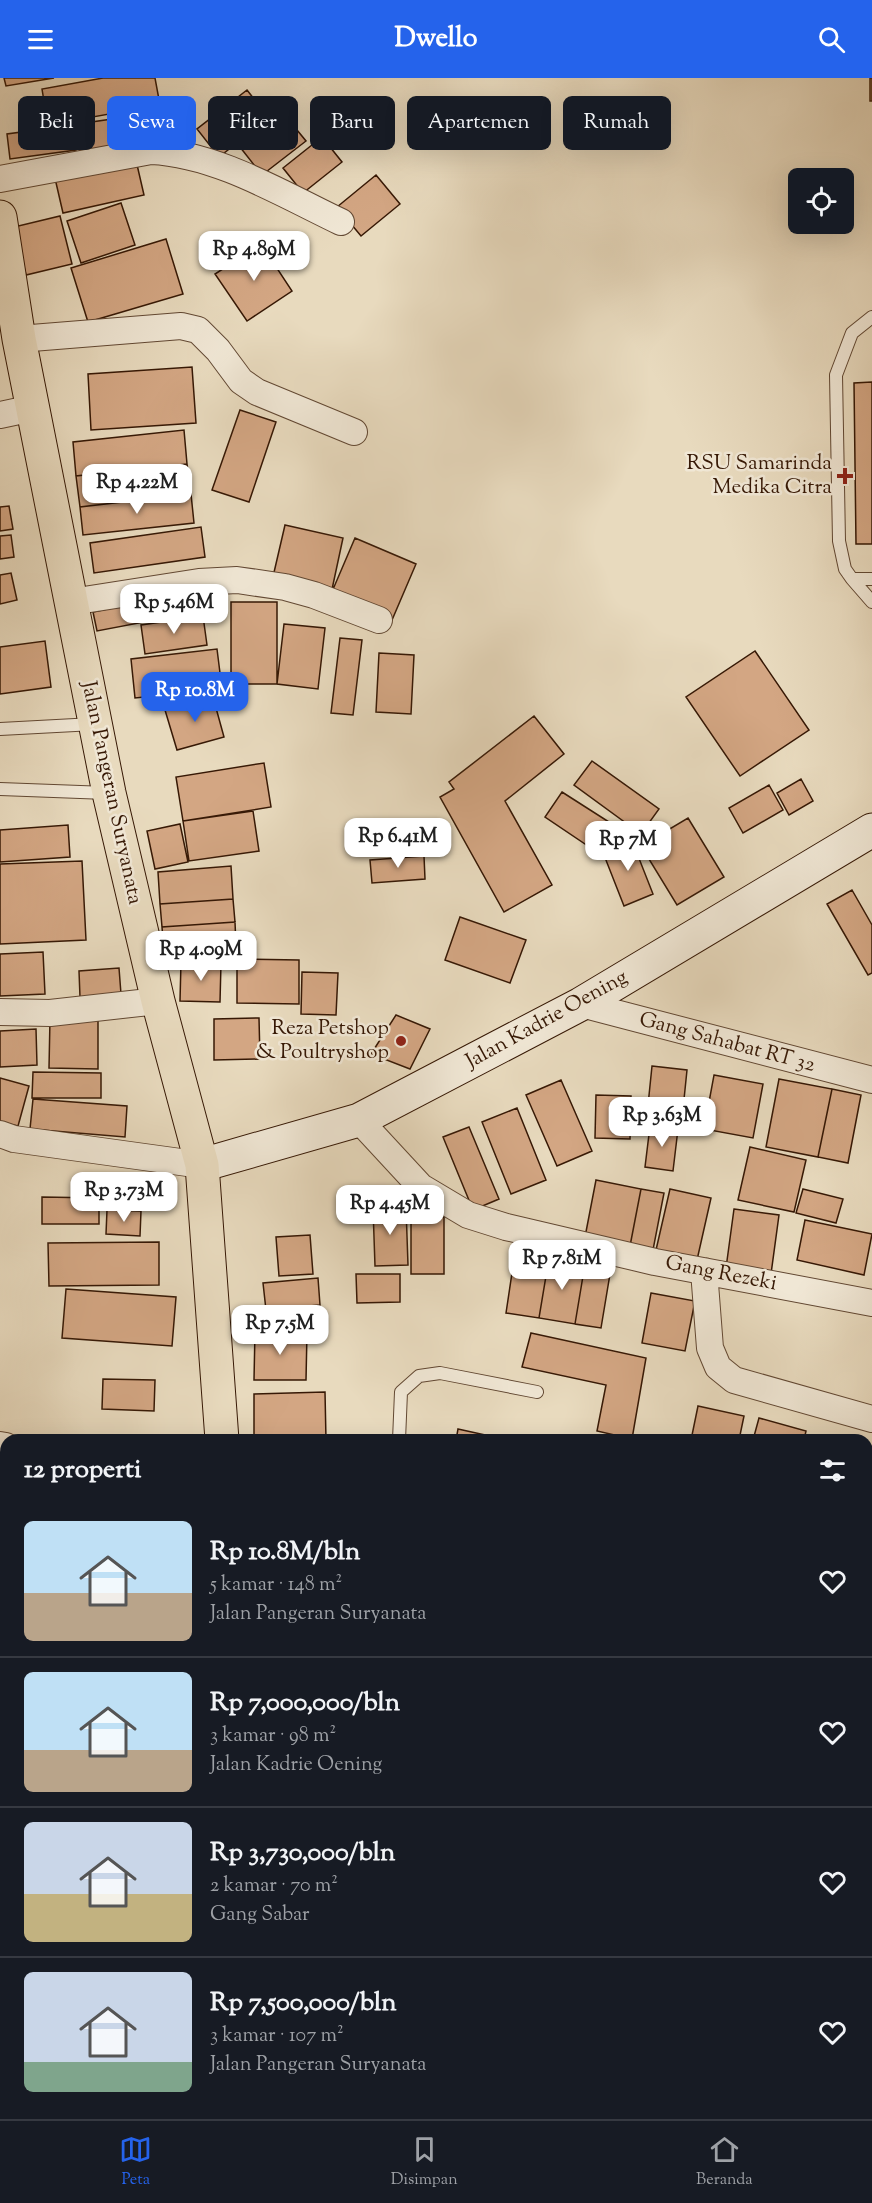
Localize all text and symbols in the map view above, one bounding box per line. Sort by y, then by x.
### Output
text: Dwello [395,20,477,59]
icon: menu [24,23,57,56]
icon: search [815,23,848,56]
chip: Beli [18,96,95,150]
chip: Sewa [107,96,196,150]
chip: Filter [208,96,298,150]
chip: Baru [310,96,395,150]
chip: Apartemen [407,96,551,150]
chip: Rumah [563,96,671,150]
map controls [788,168,854,234]
button: locate [788,168,854,234]
pin: Rp 4.89M [192,231,316,282]
text: Rp 4.89M [213,236,295,265]
place label: RSU Samarinda Medika Citra [687,449,832,503]
pin: Rp 4.22M [75,464,199,515]
marker: RSU Samarinda Medika Citra [836,467,854,485]
text: Rp 4.22M [96,469,178,498]
pin: Rp 5.46M [112,584,236,635]
text: Rp 5.46M [134,589,214,618]
pin: Rp 10.8M [133,672,257,723]
text: Rp 10.8M [155,677,235,706]
street label: Jalan Pangeran Suryanata [72,678,149,908]
pin: Rp 6.41M [336,818,460,869]
pin: Rp 7M [586,821,670,872]
text: Rp 6.41M [358,823,438,852]
text: Rp 7M [599,826,657,855]
pin: Rp 4.09M [139,931,263,982]
text: Rp 4.09M [160,936,242,965]
street label: Jalan Kadrie Oening [460,963,633,1077]
street label: Gang Sahabat RT 32 [636,1005,819,1081]
place label: Reza Petshop & Poultryshop [256,1014,389,1068]
marker: Reza Petshop & Poultryshop [394,1034,408,1048]
pin: Rp 3.63M [600,1097,724,1148]
text: Rp 3.63M [623,1102,701,1131]
pin: Rp 3.73M [62,1172,186,1223]
text: Rp 3.73M [84,1177,164,1206]
pin: Rp 4.45M [328,1185,452,1236]
text: Rp 4.45M [350,1190,430,1219]
pin: Rp 7.81M [500,1240,624,1291]
text: Rp 7.81M [523,1245,601,1274]
street label: Gang Rezeki [663,1248,779,1300]
pin: Rp 7.5M [225,1305,335,1356]
text: Rp 7.5M [246,1310,314,1339]
text: 12 properti [24,1452,141,1489]
icon: filters [816,1454,849,1487]
text: Rp 10.8M/bln [210,1534,360,1571]
icon: home [72,1545,144,1617]
icon: heart [816,1565,849,1598]
text: 5 kamar · 148 m² [210,1571,342,1600]
text: Jalan Pangeran Suryanata [210,1600,427,1629]
text: Rp 7,000,000/bln [210,1685,400,1722]
icon: home [72,1696,144,1768]
icon: heart [816,1716,849,1749]
text: 3 kamar · 98 m² [210,1722,336,1751]
text: Jalan Kadrie Oening [210,1751,382,1780]
text: Rp 3,730,000/bln [210,1835,395,1872]
icon: home [72,1846,144,1918]
icon: heart [816,1866,849,1899]
text: 2 kamar · 70 m² [210,1872,338,1901]
text: Gang Sabar [210,1901,310,1930]
text: Rp 7,500,000/bln [210,1985,397,2022]
icon: home [72,1996,144,2068]
icon: heart [816,2016,849,2049]
text: 3 kamar · 107 m² [210,2022,344,2051]
text: Jalan Pangeran Suryanata [210,2051,427,2080]
tab: Peta [119,2133,152,2192]
tab: Disimpan [391,2133,458,2192]
tab: Beranda [696,2133,753,2192]

